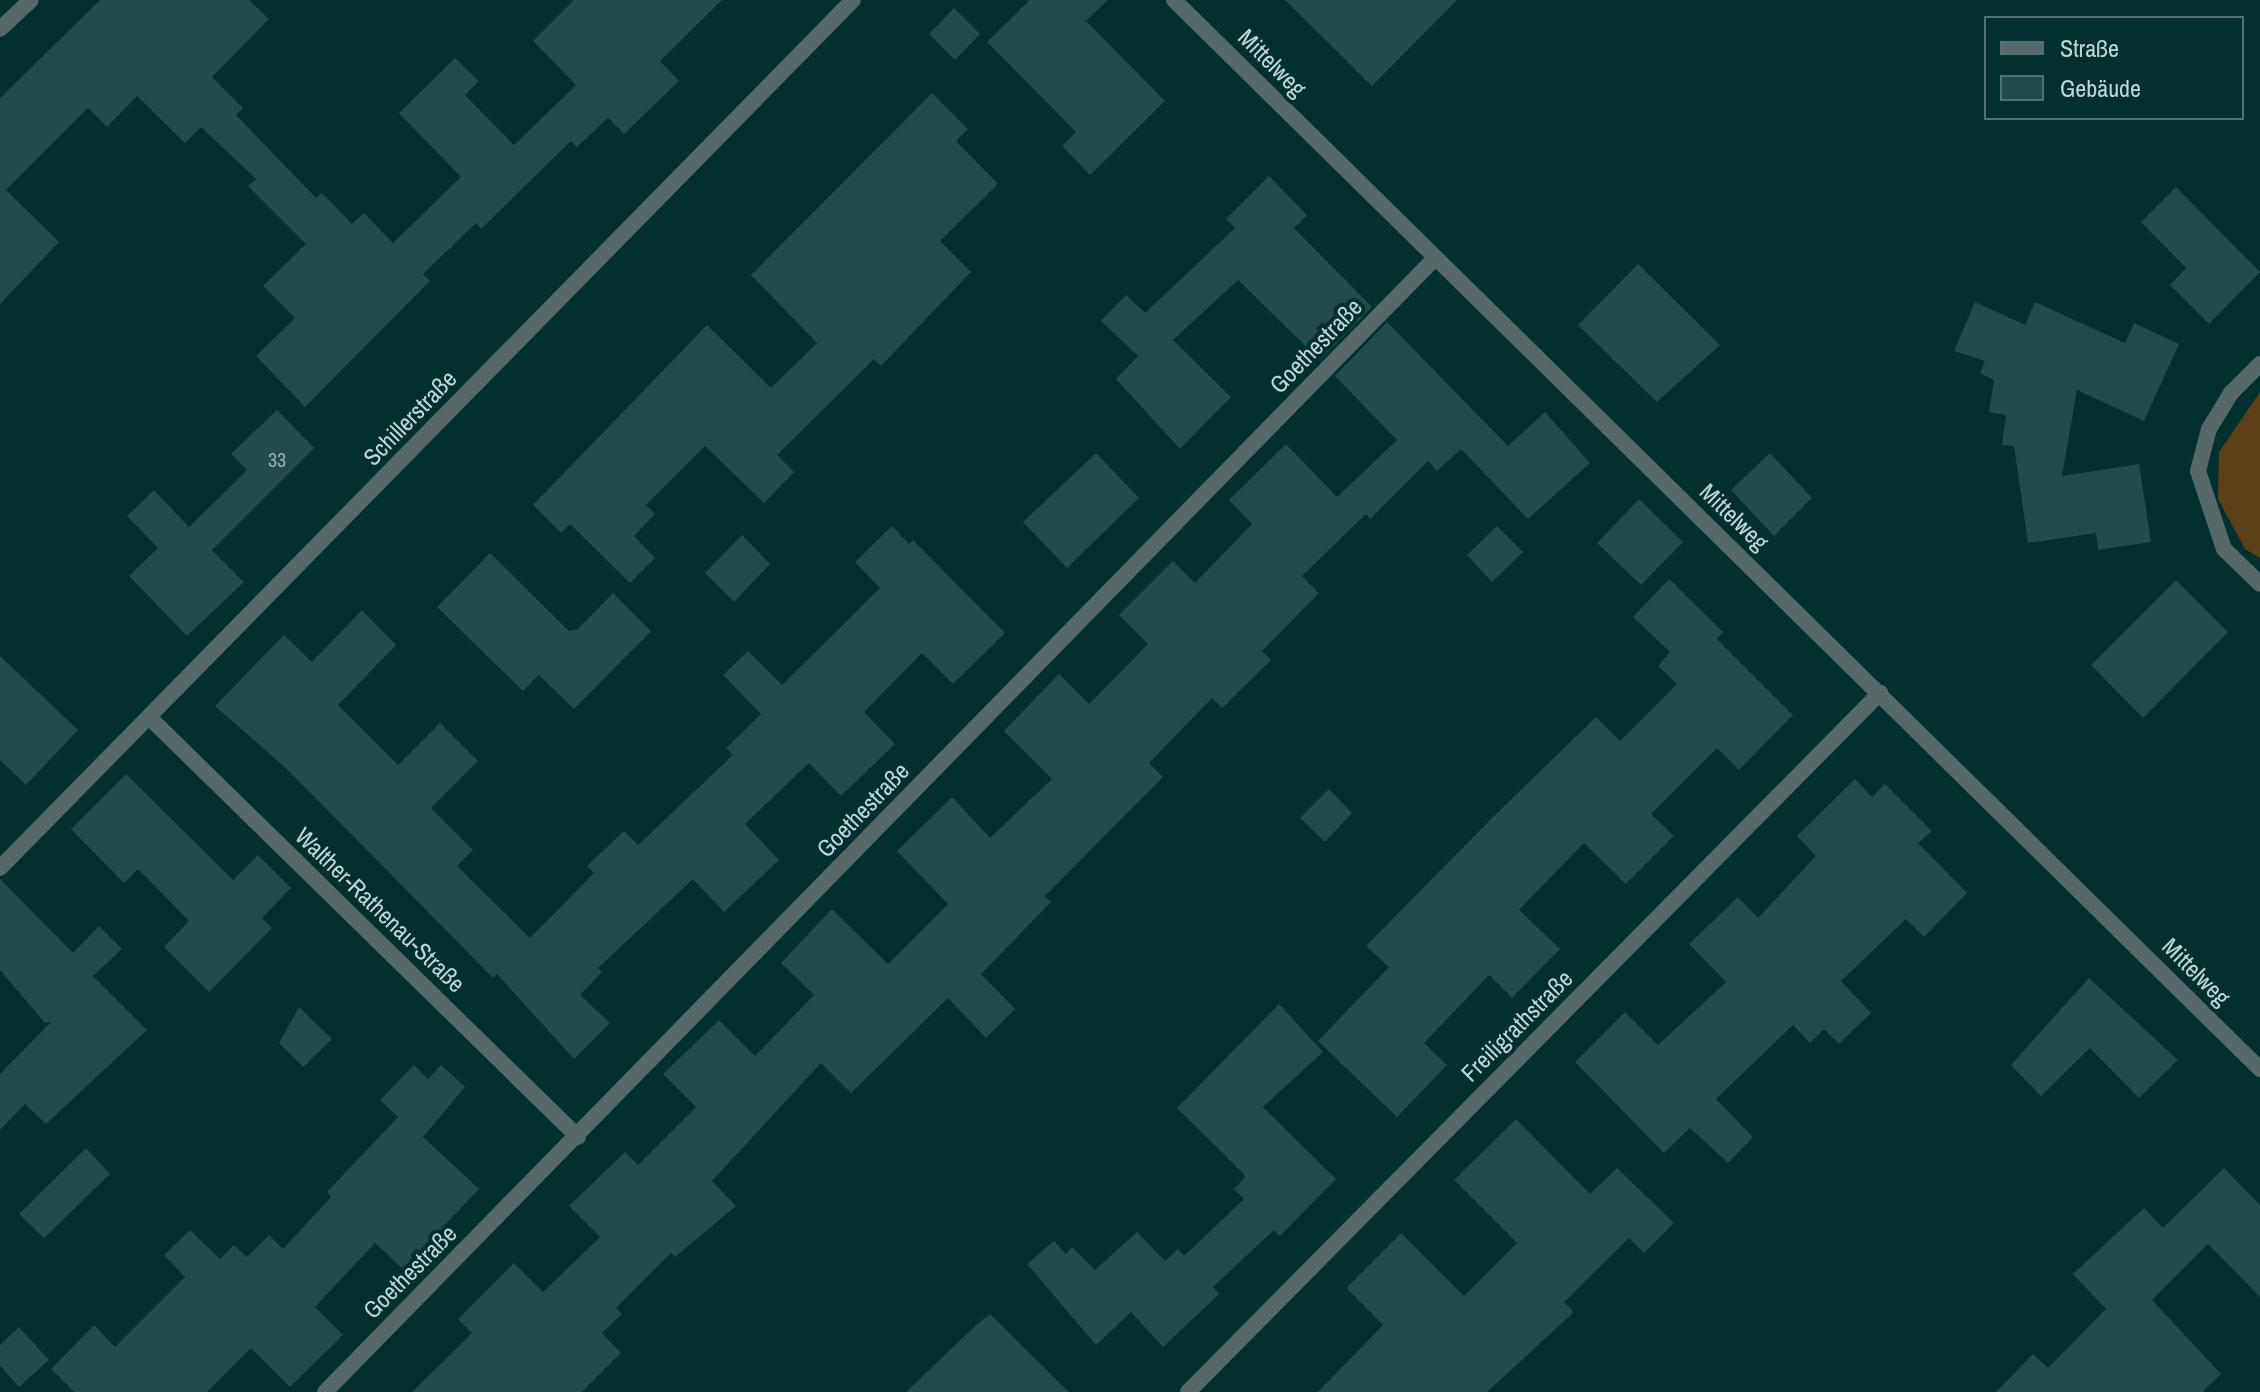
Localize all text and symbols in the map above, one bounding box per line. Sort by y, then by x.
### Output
legend [1984,16,2244,120]
street label: Mittelweg [1232,23,1312,103]
text: Straße [2060,32,2119,64]
text: Gebäude [2060,72,2141,104]
street label: Goethestraße [1264,293,1368,399]
street label: Schillerstraße [357,364,463,472]
house number: 33 [268,447,286,471]
street label: Mittelweg [1694,477,1774,557]
street label: Goethestraße [811,757,915,863]
street label: Walther-Rathenau-Straße [289,822,471,998]
street label: Mittelweg [2156,932,2236,1012]
street label: Freiligrathstraße [1455,964,1579,1088]
street label: Goethestraße [357,1219,463,1325]

